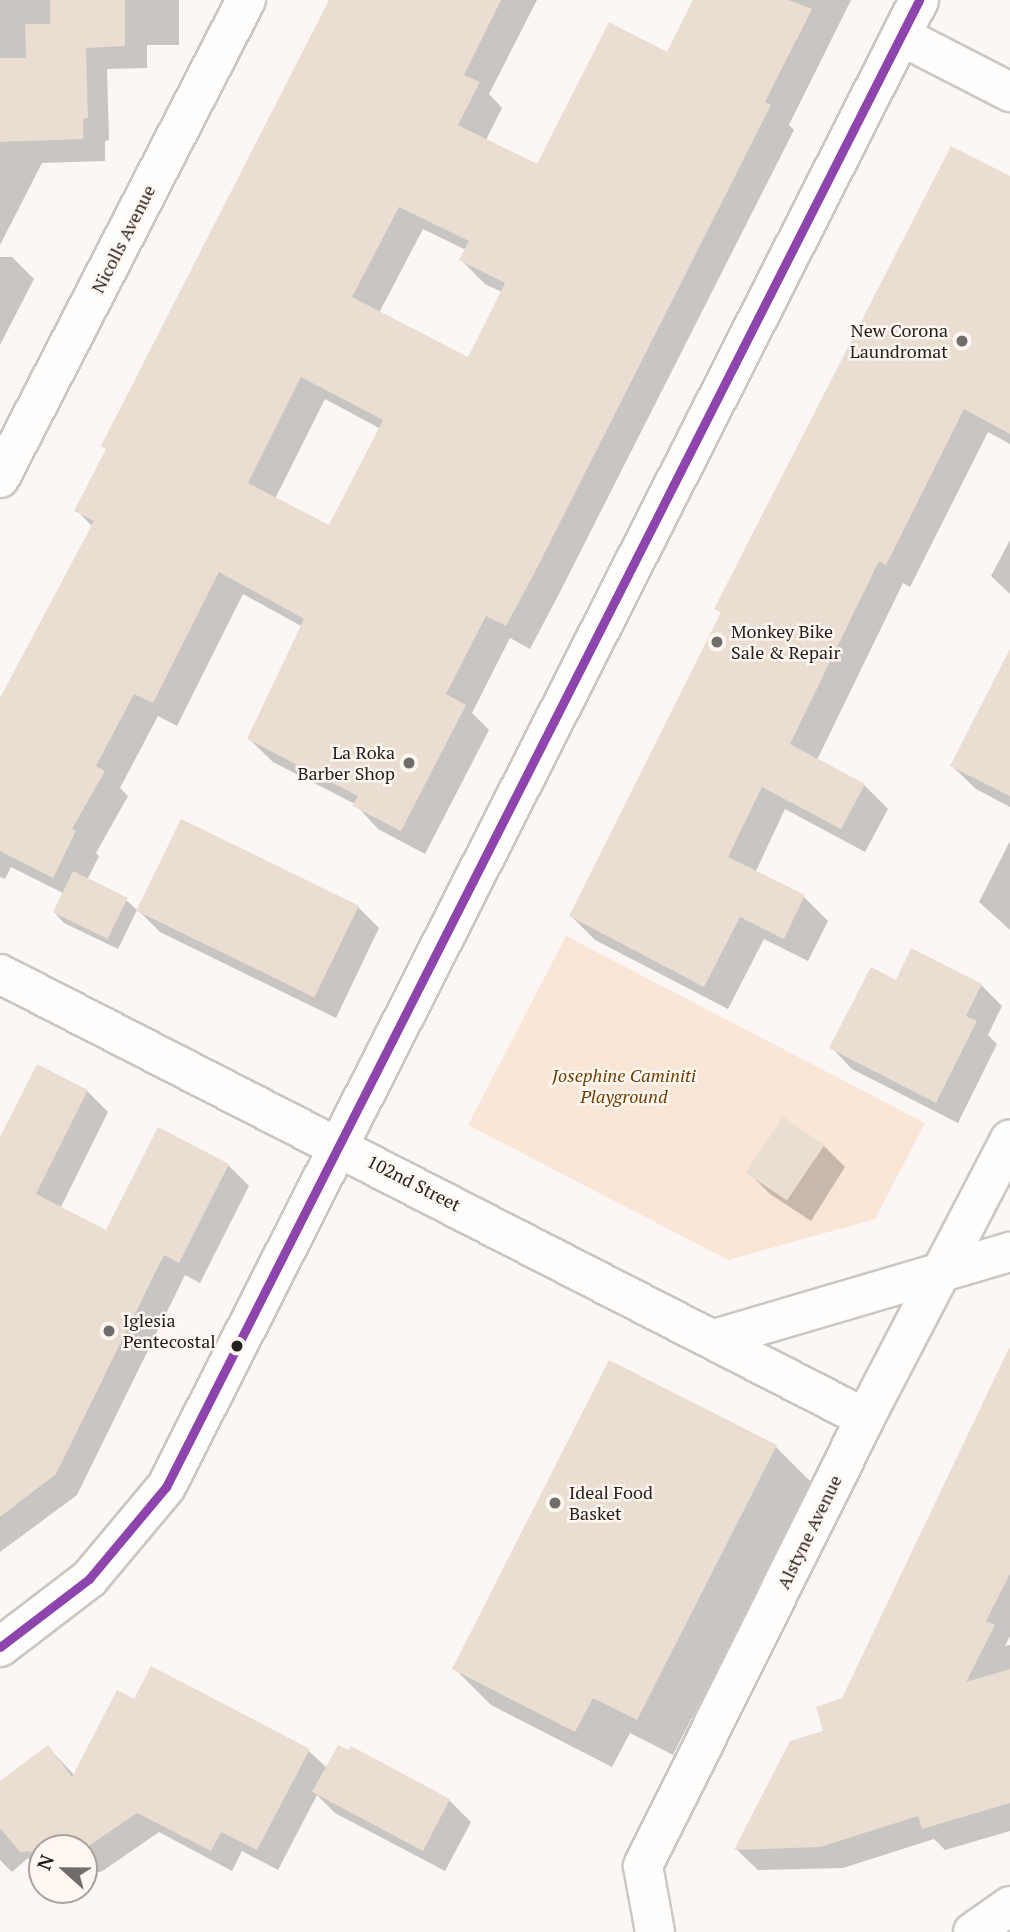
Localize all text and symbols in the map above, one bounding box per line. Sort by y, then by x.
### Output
street label: Nicolls Avenue [86,181,160,297]
place label: New Corona Laundromat [850,320,948,362]
marker: New Corona Laundromat [954,333,970,349]
place label: Monkey Bike Sale & Repair [731,621,840,664]
marker: Monkey Bike Sale & Repair [709,634,725,650]
place label: La Roka Barber Shop [297,742,395,784]
marker: La Roka Barber Shop [401,755,417,771]
park label: Josephine Caminiti Playground [552,1065,696,1108]
street label: 102nd Street [364,1150,464,1216]
place label: Iglesia Pentecostal [123,1310,216,1352]
marker: Iglesia Pentecostal [101,1323,117,1339]
unlabelled marker [230,1339,244,1353]
street label: Alstyne Avenue [772,1471,846,1593]
place label: Ideal Food Basket [569,1482,653,1524]
marker: Ideal Food Basket [547,1495,563,1511]
north arrow [28,1834,98,1904]
text: N [31,1851,59,1873]

